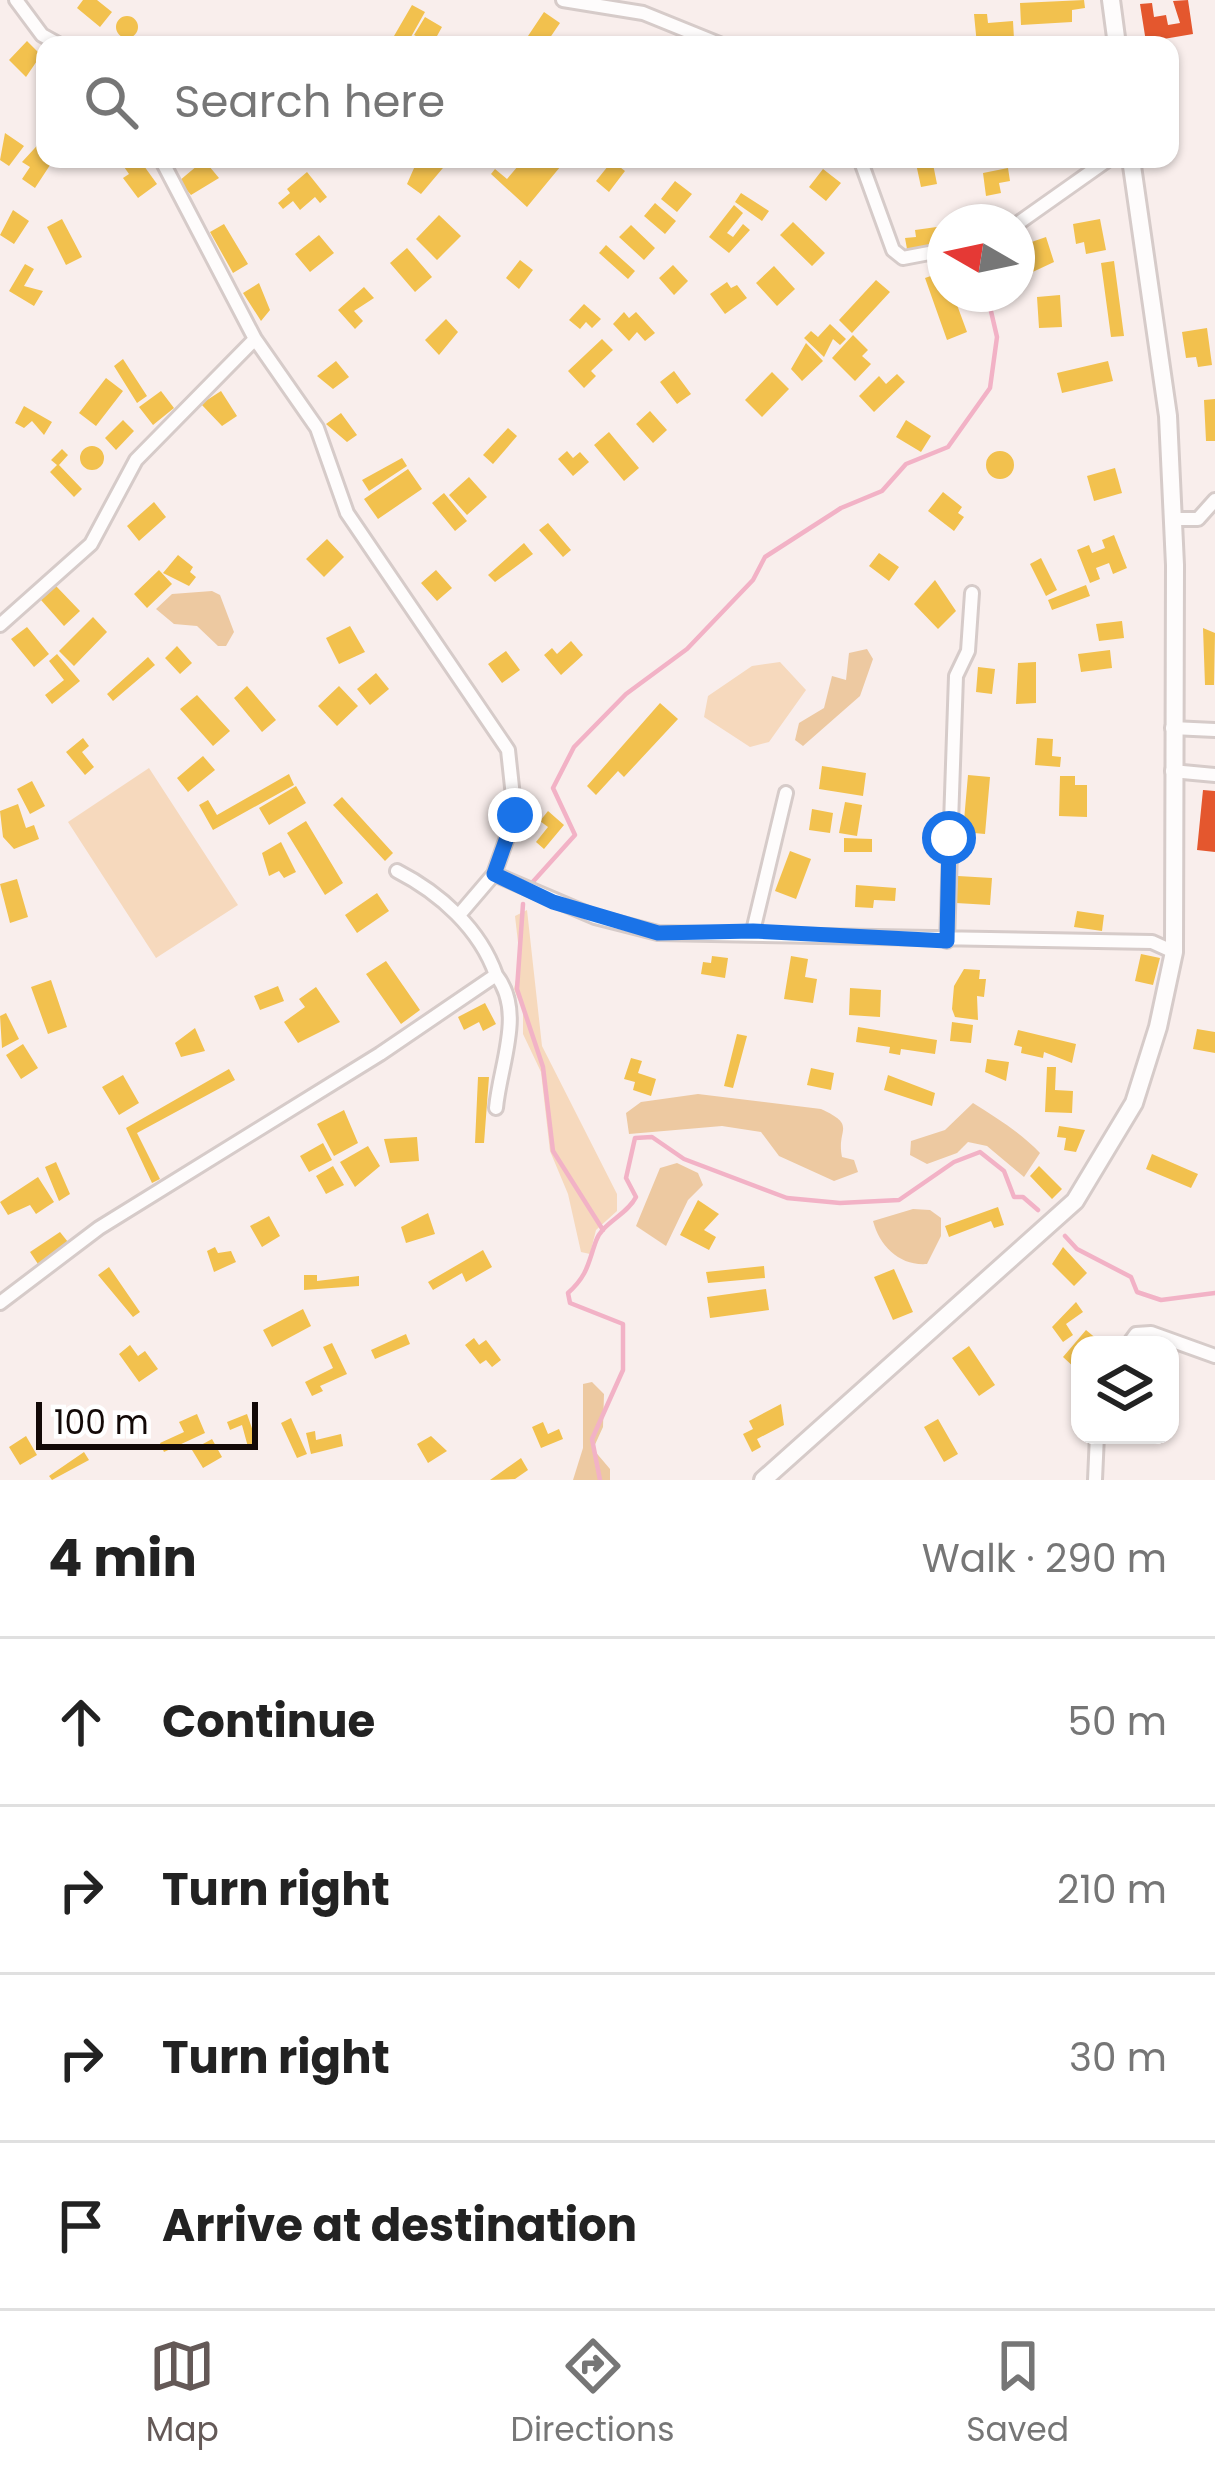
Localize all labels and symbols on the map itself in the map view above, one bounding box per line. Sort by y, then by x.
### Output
north arrow [927,204,1035,312]
route end [488,788,542,842]
route start [922,811,976,865]
scale bar [36,1396,258,1449]

